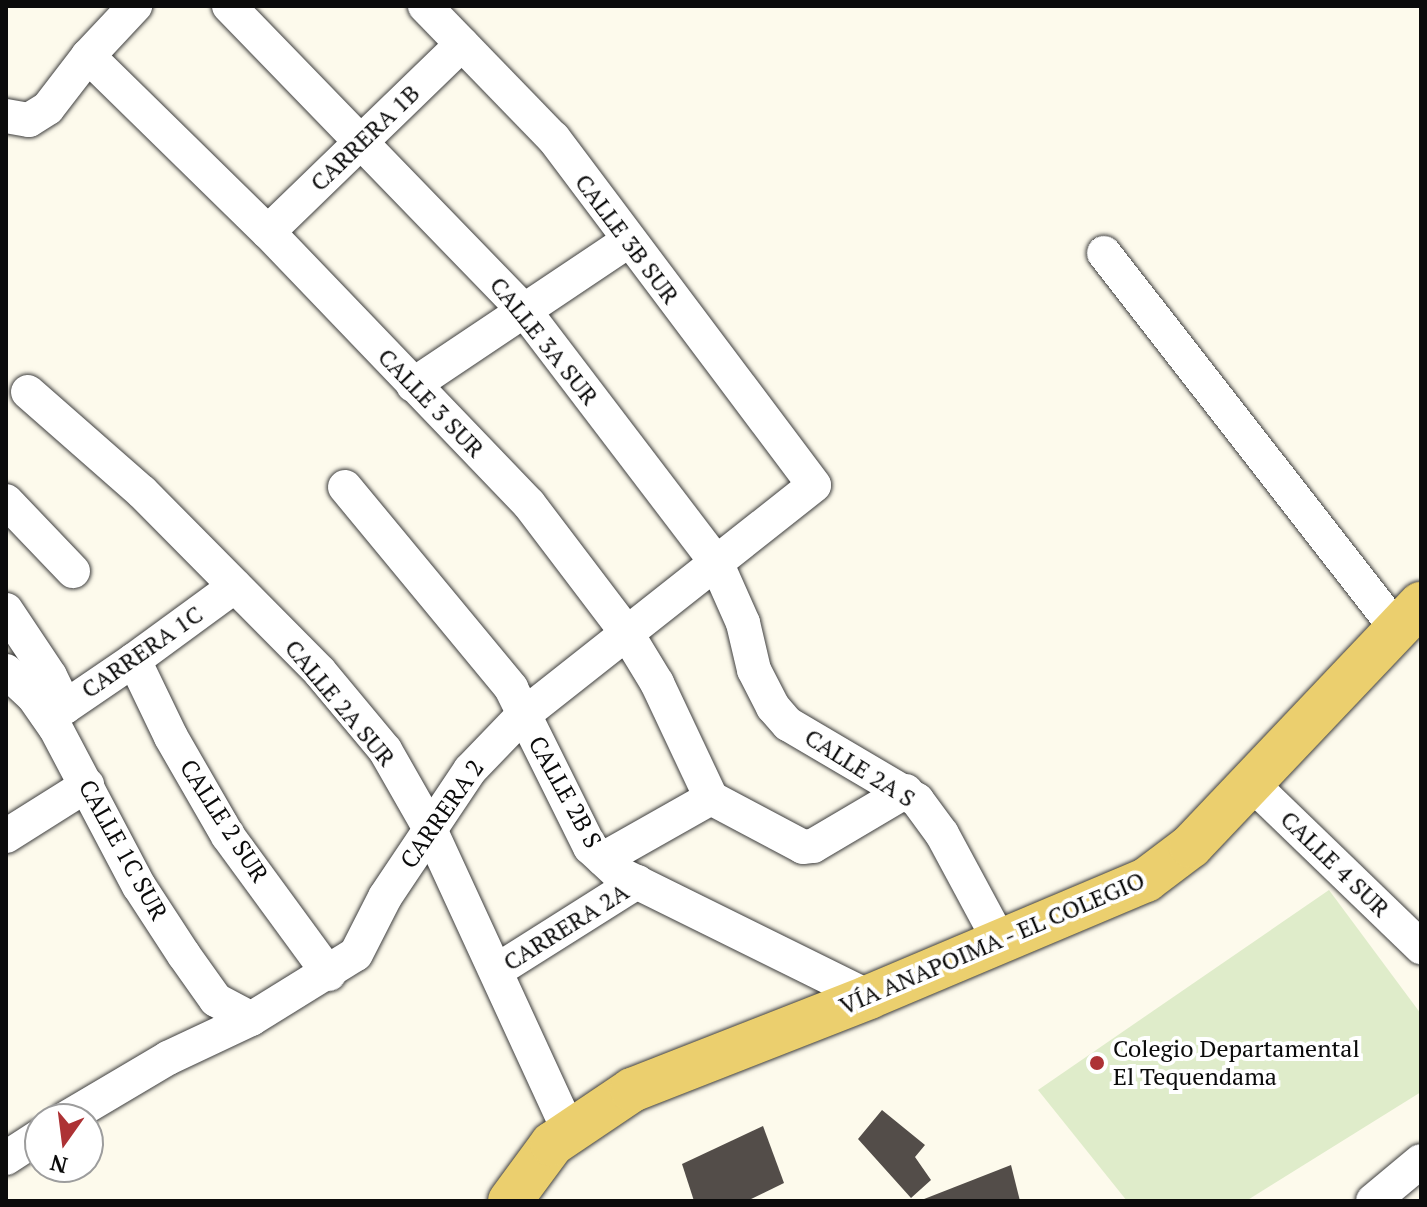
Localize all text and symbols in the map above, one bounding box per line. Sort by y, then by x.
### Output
street label: CARRERA 1B [304,79,426,197]
street label: CALLE 3B SUR [569,168,685,310]
street label: CALLE 3A SUR [483,271,605,411]
street label: CALLE 3 SUR [372,343,490,463]
street label: CARRERA 1C [76,600,208,704]
street label: CALLE 2A SUR [279,634,401,772]
street label: CALLE 2A S [799,723,921,813]
street label: CALLE 2B S [522,731,608,853]
street label: CALLE 2 SUR [174,754,274,888]
street label: CARRERA 2 [394,754,490,874]
street label: CALLE 1C SUR [73,775,173,925]
street label: CALLE 4 SUR [1275,805,1395,923]
street label: VÍA ANAPOIMA - EL COLEGIO [834,865,1150,1021]
street label: CARRERA 2A [498,877,634,977]
place label: Colegio Departamental El Tequendama [1113,1035,1360,1091]
marker: Colegio Departamental El Tequendama [1088,1054,1106,1072]
north arrow [24,1103,104,1183]
text: N [47,1149,70,1181]

